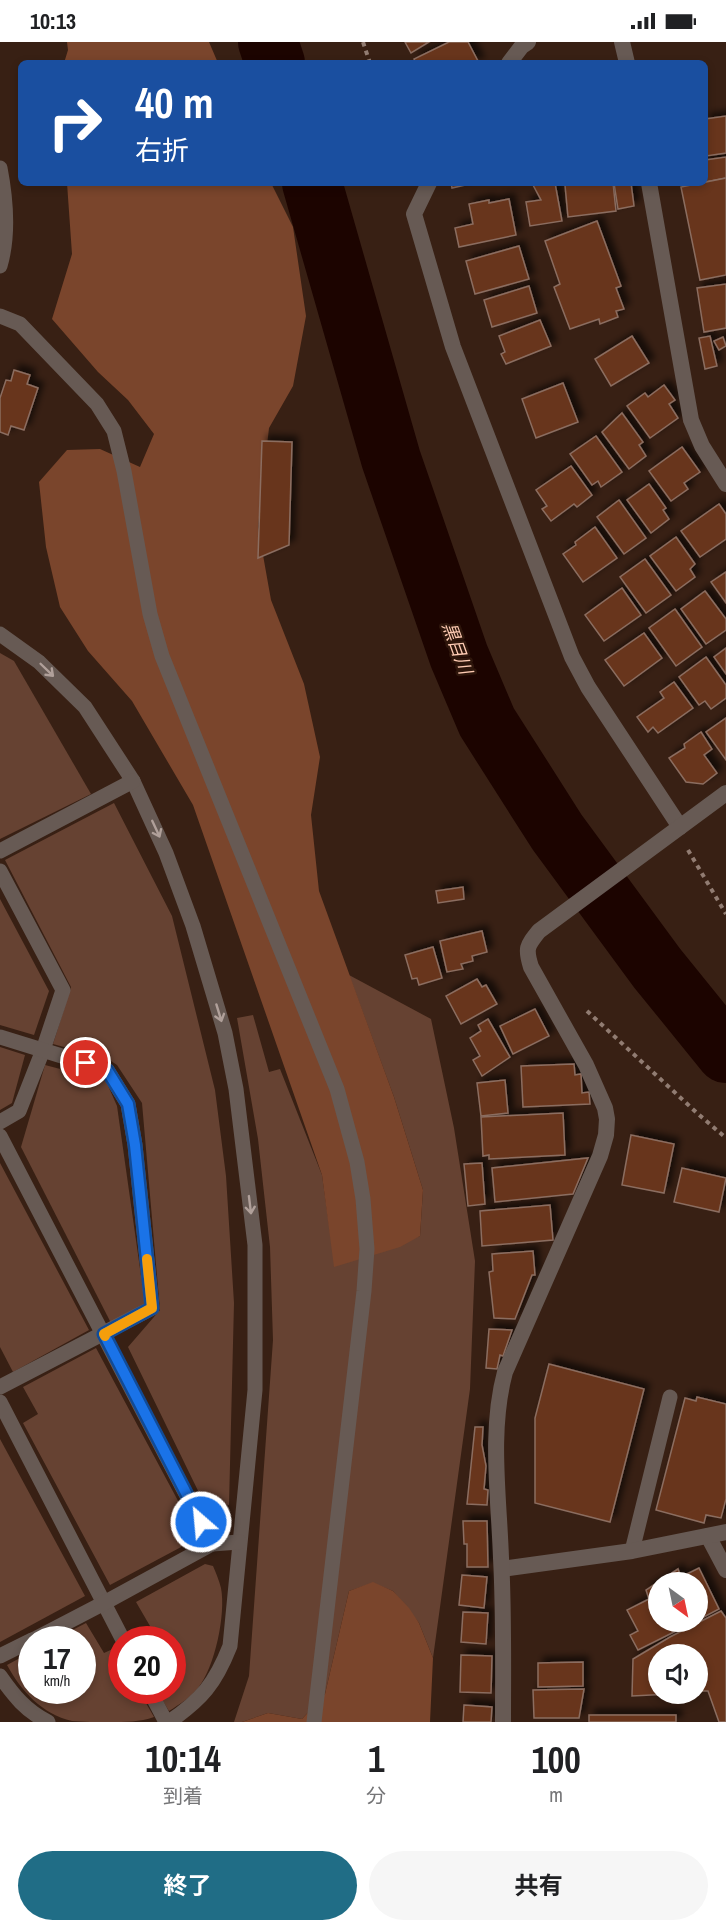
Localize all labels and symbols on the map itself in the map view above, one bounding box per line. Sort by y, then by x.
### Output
water label: 黒目川 [436,618,479,679]
one-way arrow [39,662,54,677]
one-way arrow [150,820,162,838]
one-way arrow [214,1003,225,1022]
pin [60,1037,111,1088]
one-way arrow [245,1195,256,1215]
position arrow [169,1490,233,1554]
north arrow [648,1572,708,1632]
speed limit sign: 20 [108,1626,186,1704]

